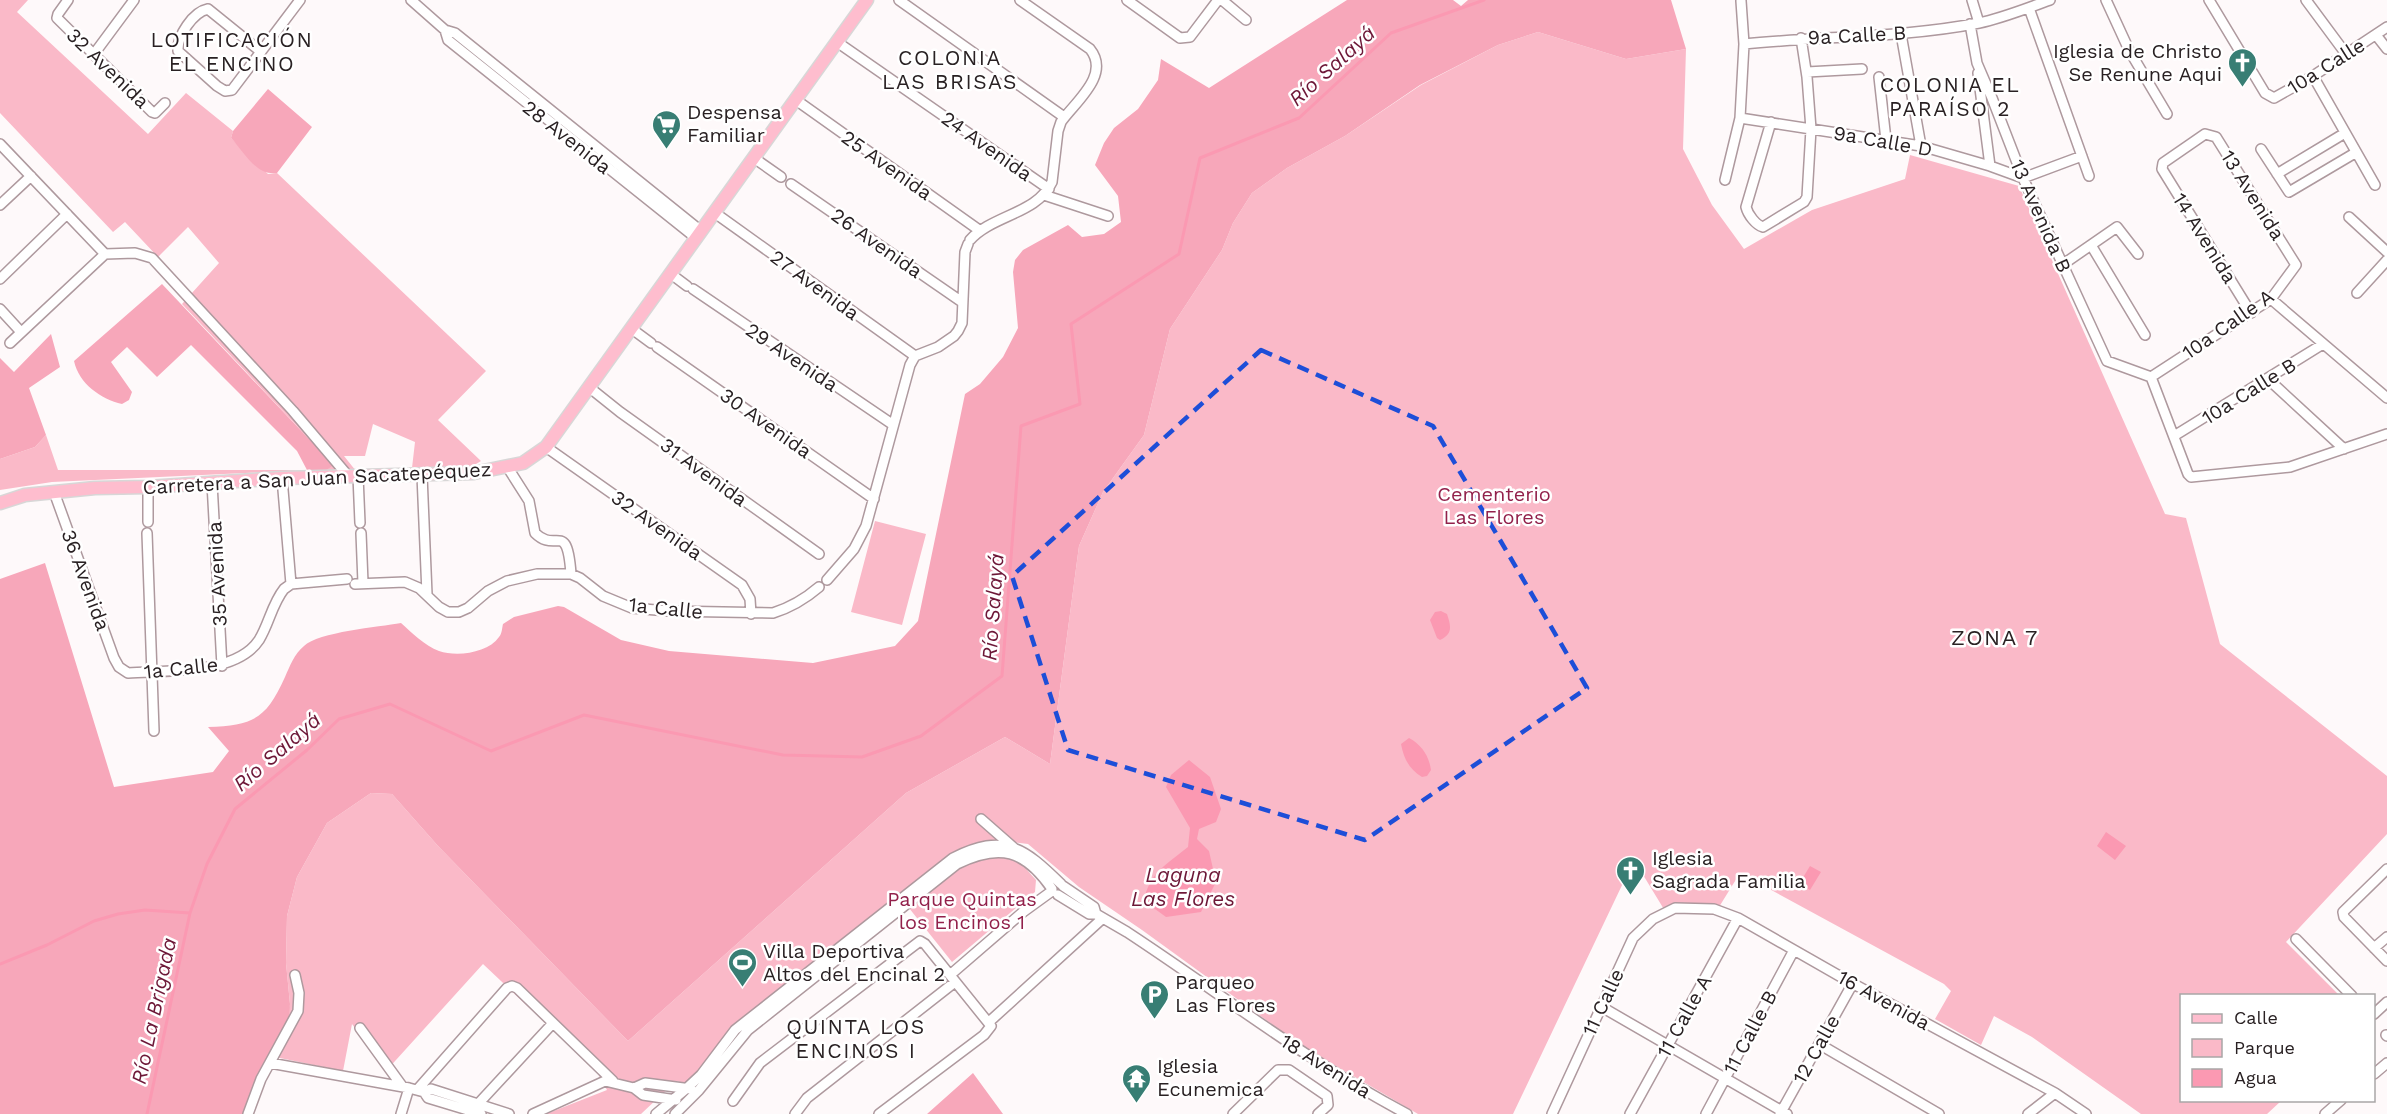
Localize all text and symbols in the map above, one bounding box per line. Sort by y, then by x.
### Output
water label: Río Salayá [1283,20,1380,111]
street label: 9a Calle B [1807,20,1907,50]
street label: 32 Avenida [62,23,154,113]
district label: LOTIFICACIÓN EL ENCINO [151,27,313,76]
street label: 10a Calle [2283,33,2369,99]
place label: Iglesia de Christo Se Renune Aqui [2053,39,2222,86]
district label: COLONIA LAS BRISAS [882,45,1018,94]
church icon: Iglesia de Christo Se Renune Aqui [2227,46,2259,88]
district label: COLONIA EL PARAÍSO 2 [1880,72,2020,121]
street label: 28 Avenida [518,95,616,179]
place label: Despensa Familiar [687,100,782,147]
street label: 24 Avenida [937,106,1037,186]
supermarket icon: Despensa Familiar [650,108,682,150]
street label: 9a Calle D [1832,120,1934,162]
street label: 25 Avenida [837,125,937,205]
street label: 13 Avenida [2216,146,2290,244]
street label: 13 Avenida B [2005,156,2077,276]
street label: 14 Avenida [2168,188,2242,288]
street label: 26 Avenida [827,203,927,283]
street label: 27 Avenida [766,245,864,325]
street label: 10a Calle A [2178,284,2278,364]
street label: 29 Avenida [741,317,843,397]
street label: 10a Calle B [2197,353,2301,429]
street label: 30 Avenida [716,383,816,463]
street label: 31 Avenida [656,432,752,512]
street label: Carretera a San Juan Sacatepéquez [142,457,492,499]
park label: Cementerio Las Flores [1437,482,1551,529]
street label: 32 Avenida [607,485,707,565]
street label: 35 Avenida [202,521,232,627]
street label: 36 Avenida [57,526,115,634]
water label: Río Salayá [976,552,1009,662]
street label: 1a Calle [628,592,704,624]
district label: ZONA 7 [1951,625,2039,650]
street label: 1a Calle [143,652,219,684]
water label: Río Salayá [228,707,326,796]
place label: Iglesia Sagrada Familia [1652,846,1806,893]
church icon: Iglesia Sagrada Familia [1615,854,1647,896]
water label: Laguna Las Flores [1131,862,1235,911]
park label: Parque Quintas los Encinos 1 [887,887,1037,934]
water label: Río La Brigada [126,935,181,1086]
place label: Villa Deportiva Altos del Encinal 2 [763,939,945,986]
sports icon: Villa Deportiva Altos del Encinal 2 [726,946,758,988]
street label: 11 Calle [1577,965,1629,1039]
street label: 16 Avenida [1834,965,1934,1035]
place label: Parqueo Las Flores [1175,970,1276,1017]
street label: 11 Calle A [1652,971,1716,1061]
parking icon: Parqueo Las Flores [1138,978,1170,1020]
street label: 11 Calle B [1718,986,1782,1078]
legend [2180,994,2375,1102]
text: Calle [2234,1007,2278,1028]
street label: 12 Calle [1787,1010,1845,1088]
district label: QUINTA LOS ENCINOS I [786,1014,926,1063]
street label: 18 Avenida [1276,1029,1376,1103]
text: Parque [2234,1037,2295,1058]
place label: Iglesia Ecunemica [1157,1054,1264,1101]
temple icon: Iglesia Ecunemica [1120,1062,1152,1104]
text: Agua [2234,1067,2277,1088]

